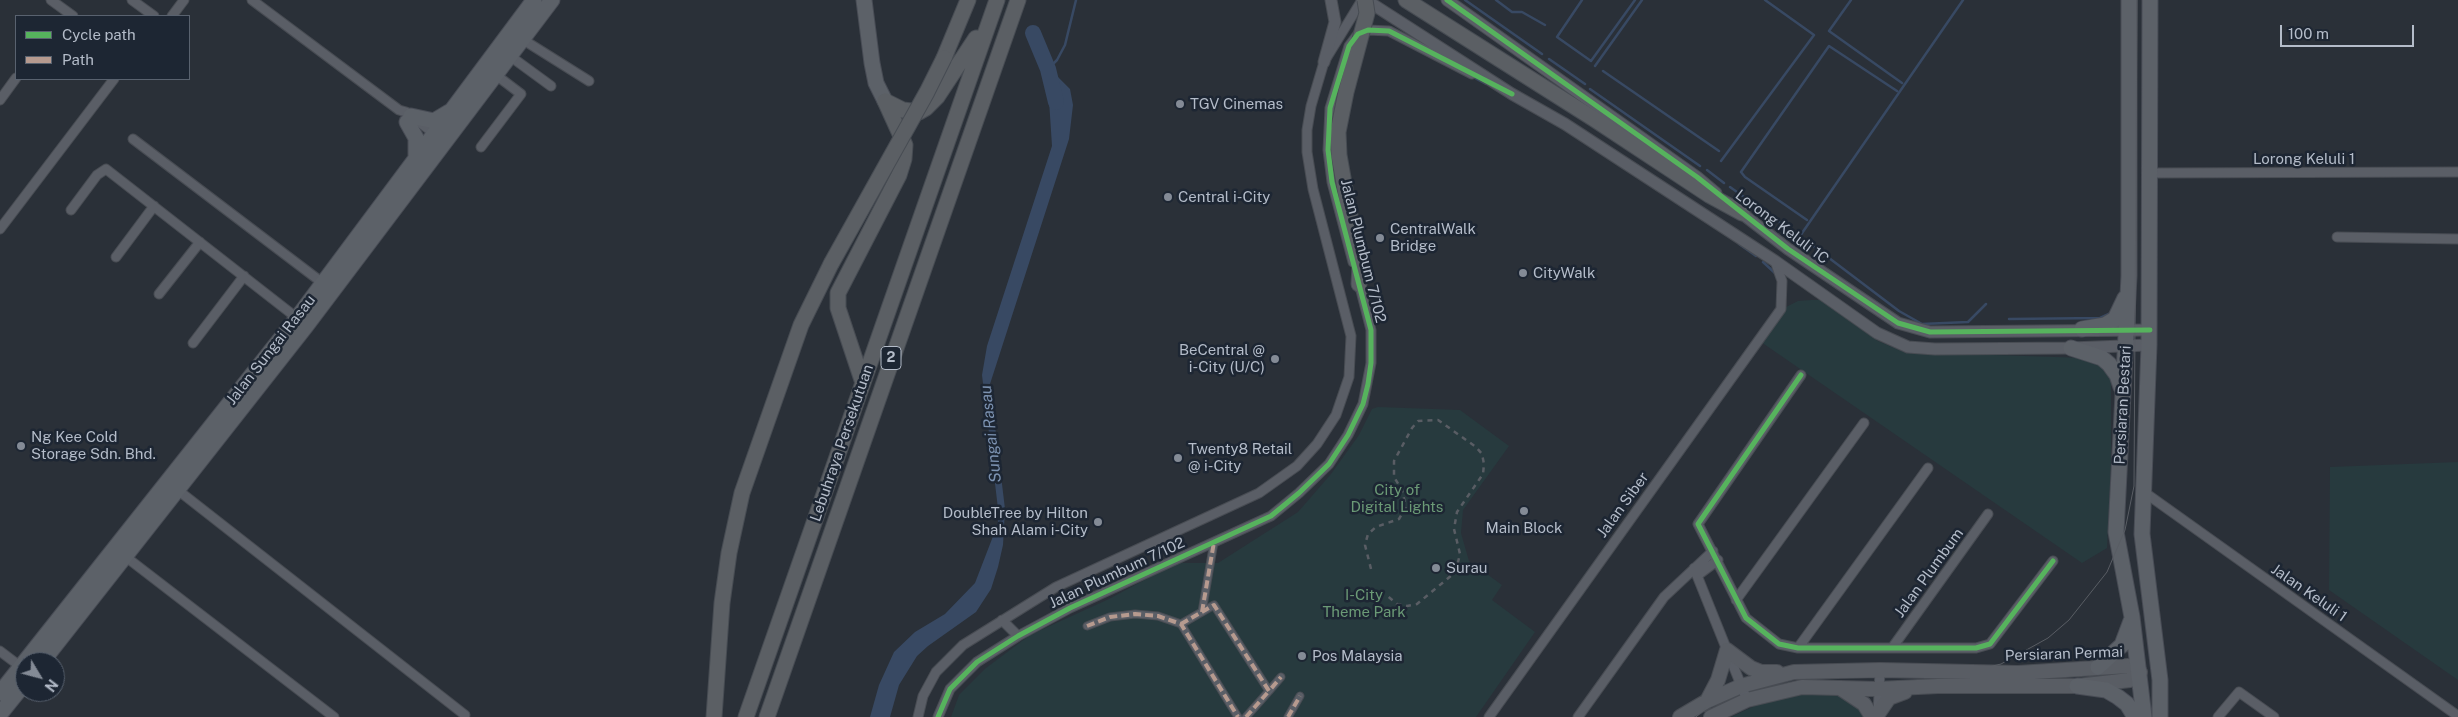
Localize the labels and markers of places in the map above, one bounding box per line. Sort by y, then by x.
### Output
place label: TGV Cinemas [1190,95,1283,113]
marker: TGV Cinemas [1174,98,1186,110]
place label: Central i-City [1178,188,1270,206]
marker: Central i-City [1162,191,1174,203]
place label: CentralWalk Bridge [1390,220,1476,255]
marker: CentralWalk Bridge [1374,232,1386,244]
place label: CityWalk [1533,264,1595,282]
marker: CityWalk [1517,267,1529,279]
place label: BeCentral @ i-City (U/C) [1179,341,1265,376]
marker: BeCentral @ i-City (U/C) [1269,353,1281,365]
place label: Ng Kee Cold Storage Sdn. Bhd. [31,428,156,463]
marker: Ng Kee Cold Storage Sdn. Bhd. [15,440,27,452]
place label: Twenty8 Retail @ i-City [1188,440,1292,475]
marker: Twenty8 Retail @ i-City [1172,452,1184,464]
place label: DoubleTree by Hilton Shah Alam i-City [943,504,1088,539]
marker: Main Block [1518,505,1530,517]
marker: DoubleTree by Hilton Shah Alam i-City [1092,516,1104,528]
place label: Main Block [1486,519,1562,537]
place label: Surau [1446,559,1487,577]
marker: Surau [1430,562,1442,574]
place label: Pos Malaysia [1312,647,1403,665]
marker: Pos Malaysia [1296,650,1308,662]

